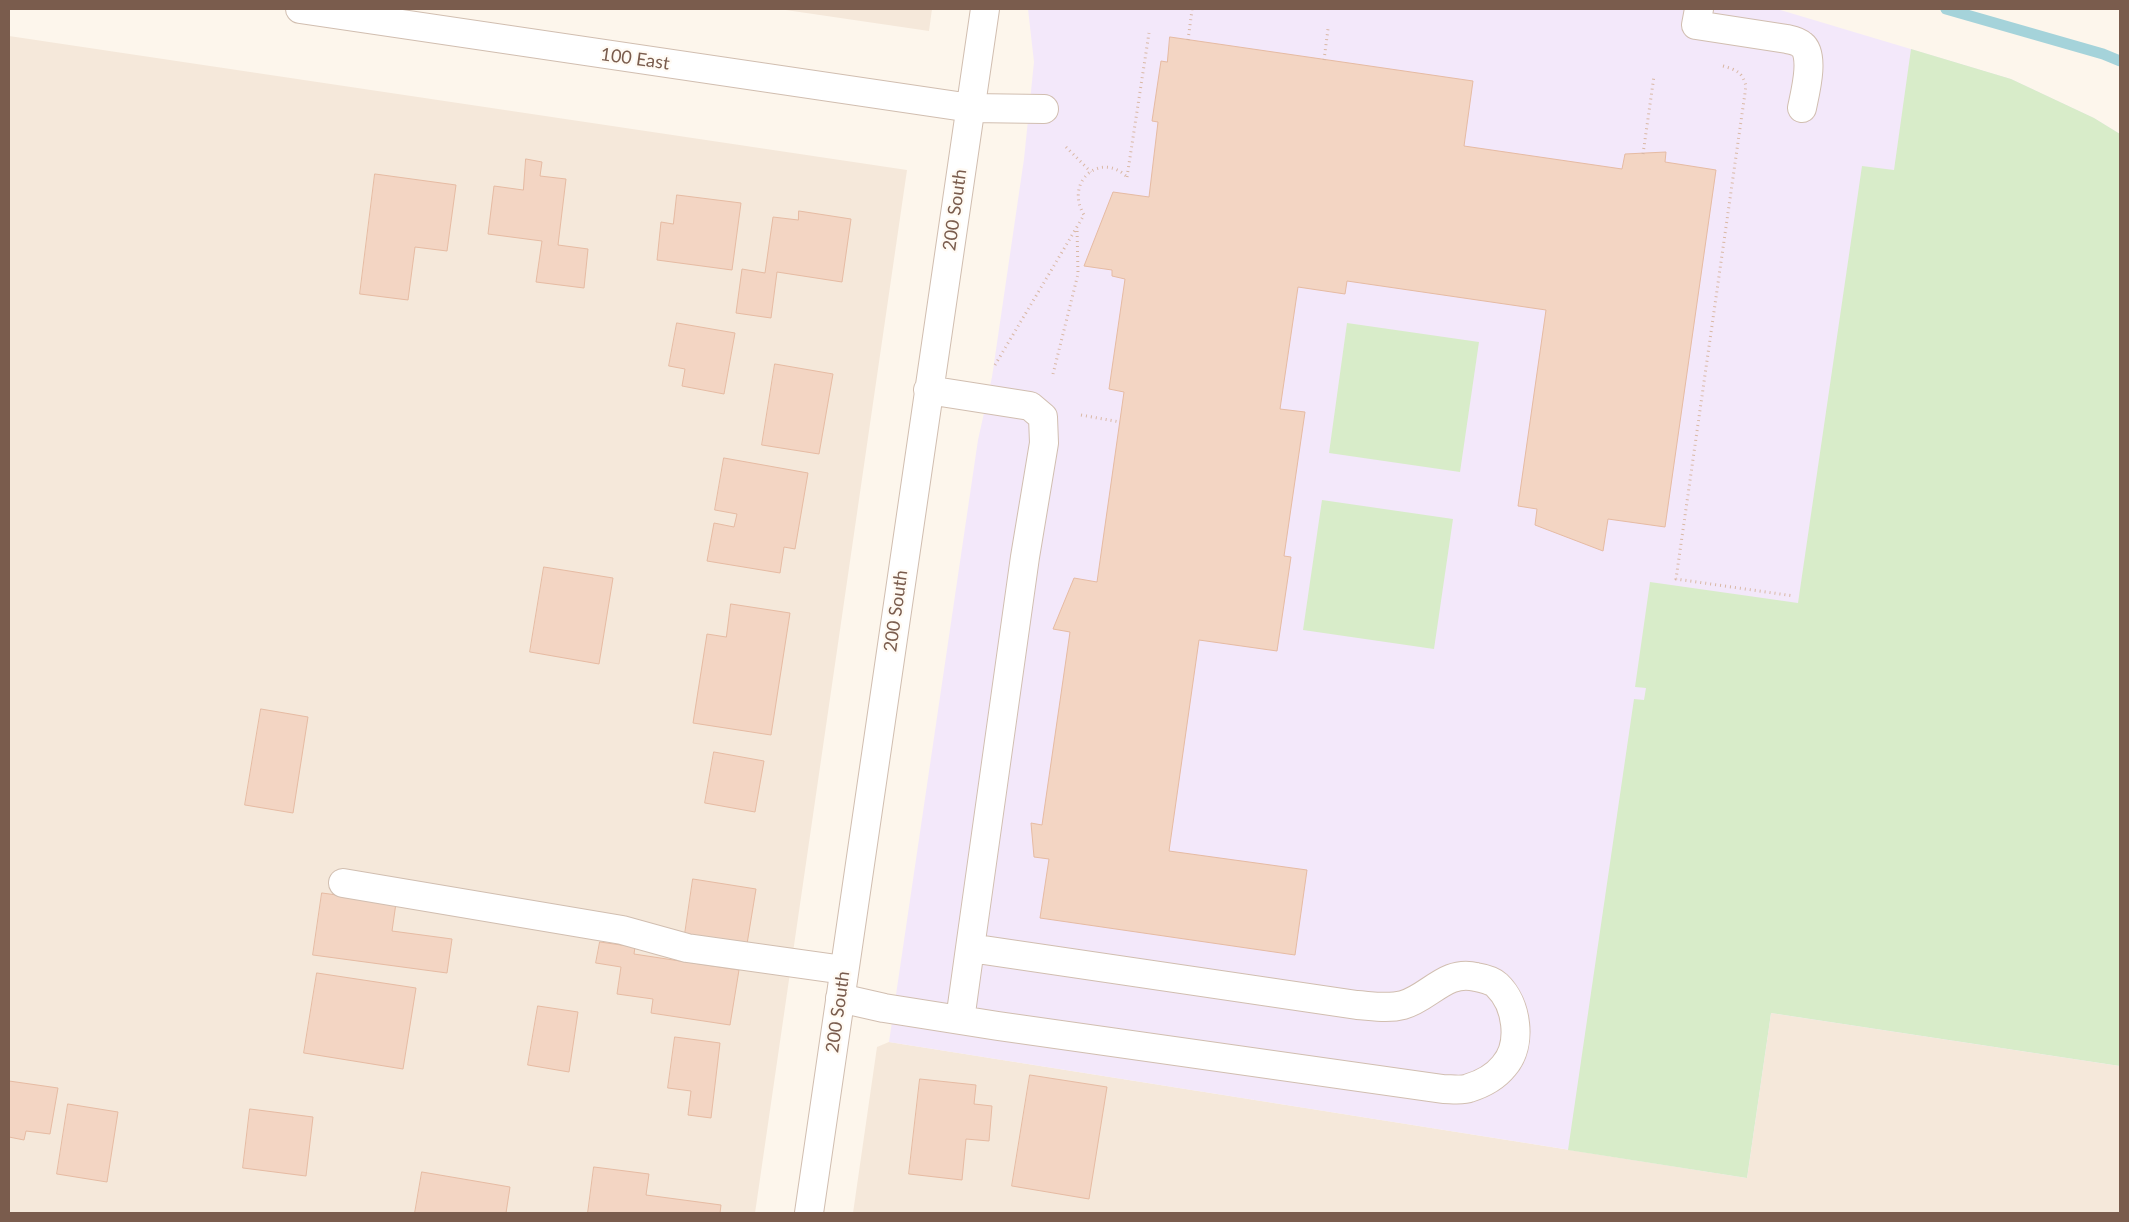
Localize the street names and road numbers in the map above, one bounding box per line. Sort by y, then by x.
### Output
street label: 100 East [599,43,671,75]
street label: 200 South [939,168,971,252]
street label: 200 South [880,569,912,653]
street label: 200 South [822,970,854,1054]

